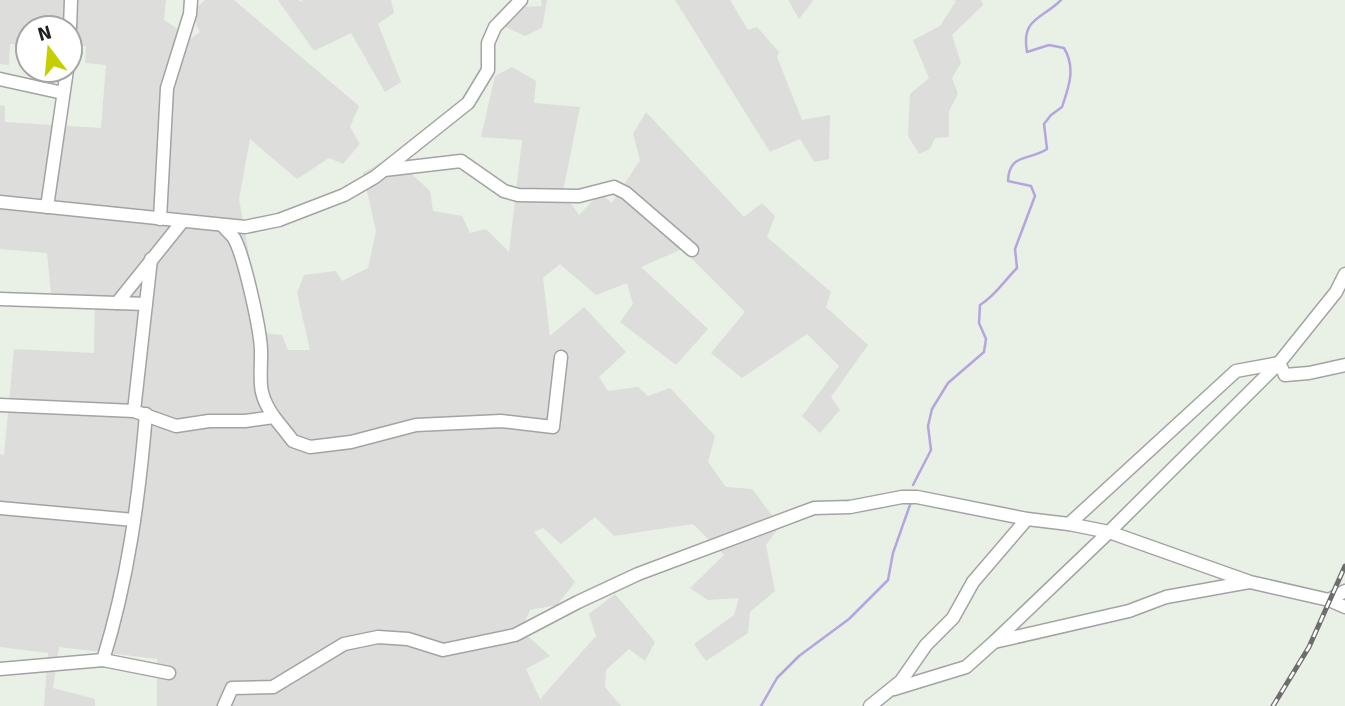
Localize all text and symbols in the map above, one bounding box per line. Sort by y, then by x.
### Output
north arrow [14,14,84,84]
text: N [35,20,54,47]

